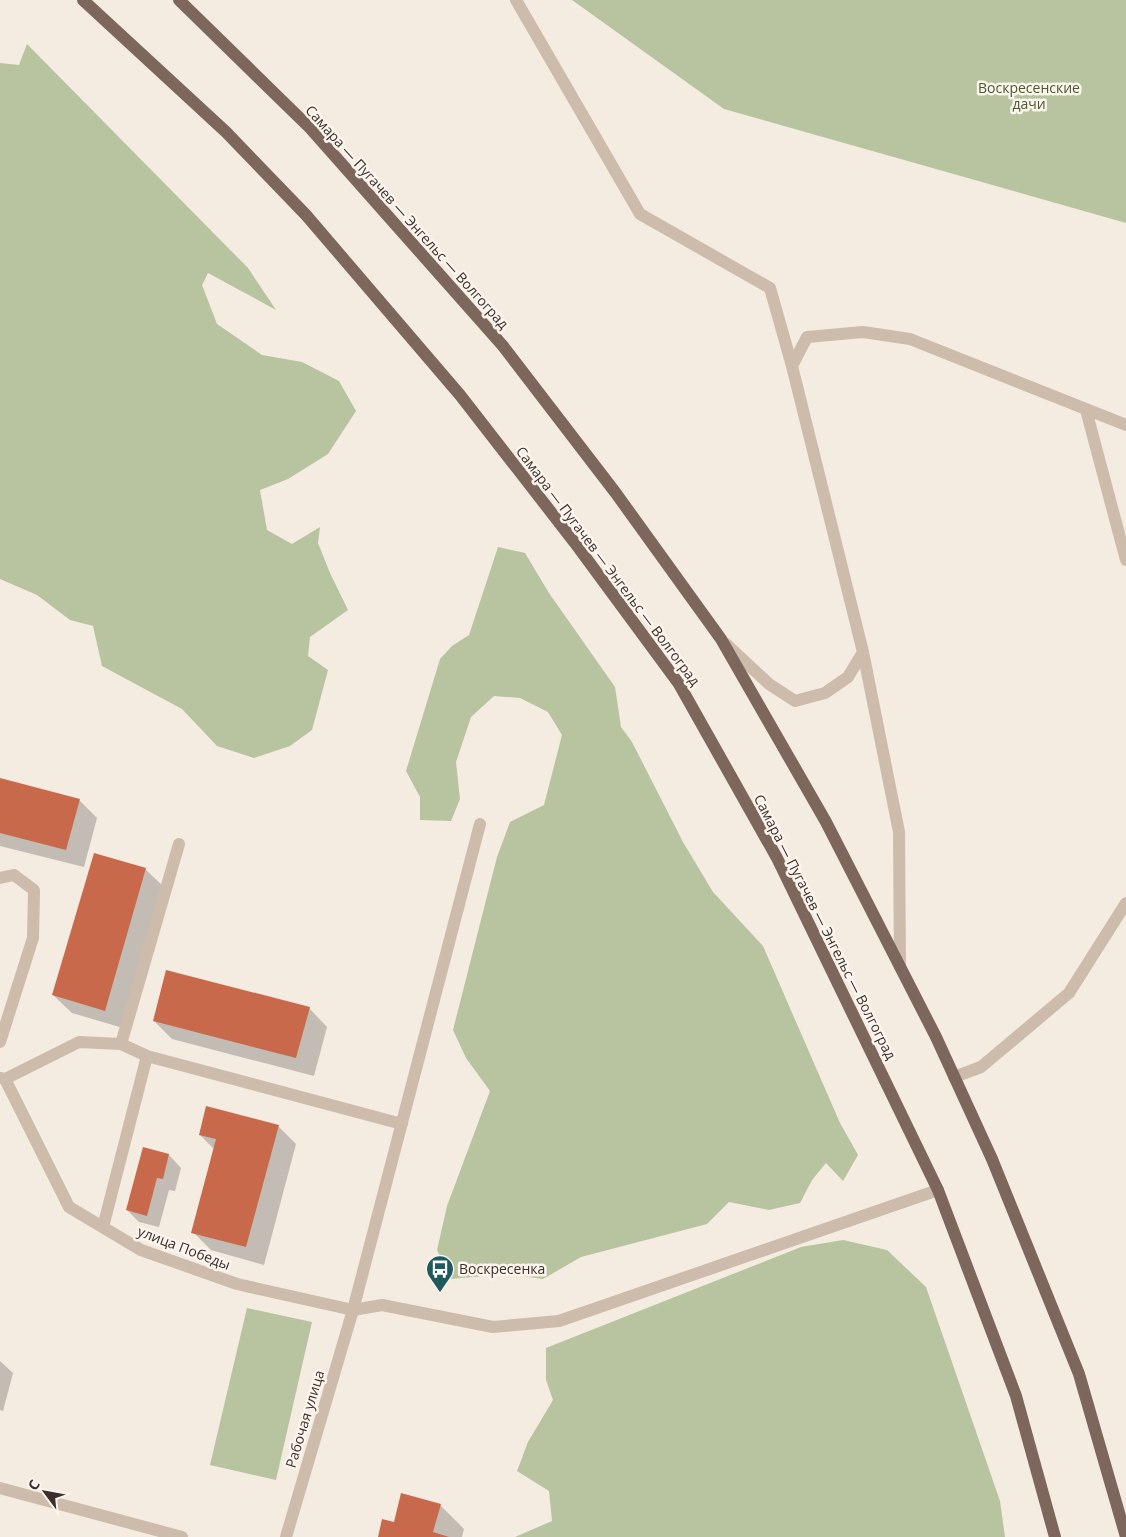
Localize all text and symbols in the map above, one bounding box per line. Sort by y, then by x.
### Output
park label: Воскресенские дачи [978,78,1080,113]
street label: Самара — Пугачев — Энгельс — Волгоград [302,101,513,333]
street label: Самара — Пугачев — Энгельс — Волгоград [512,442,705,689]
street label: Самара — Пугачев — Энгельс — Волгоград [750,791,901,1063]
street label: улица Победы [135,1221,233,1274]
bus stop icon: Воскресенка [425,1254,455,1293]
place label: Воскресенка [459,1259,545,1278]
street label: Рабочая улица [281,1368,328,1470]
north arrow [20,1467,70,1517]
text: С [23,1476,44,1494]

